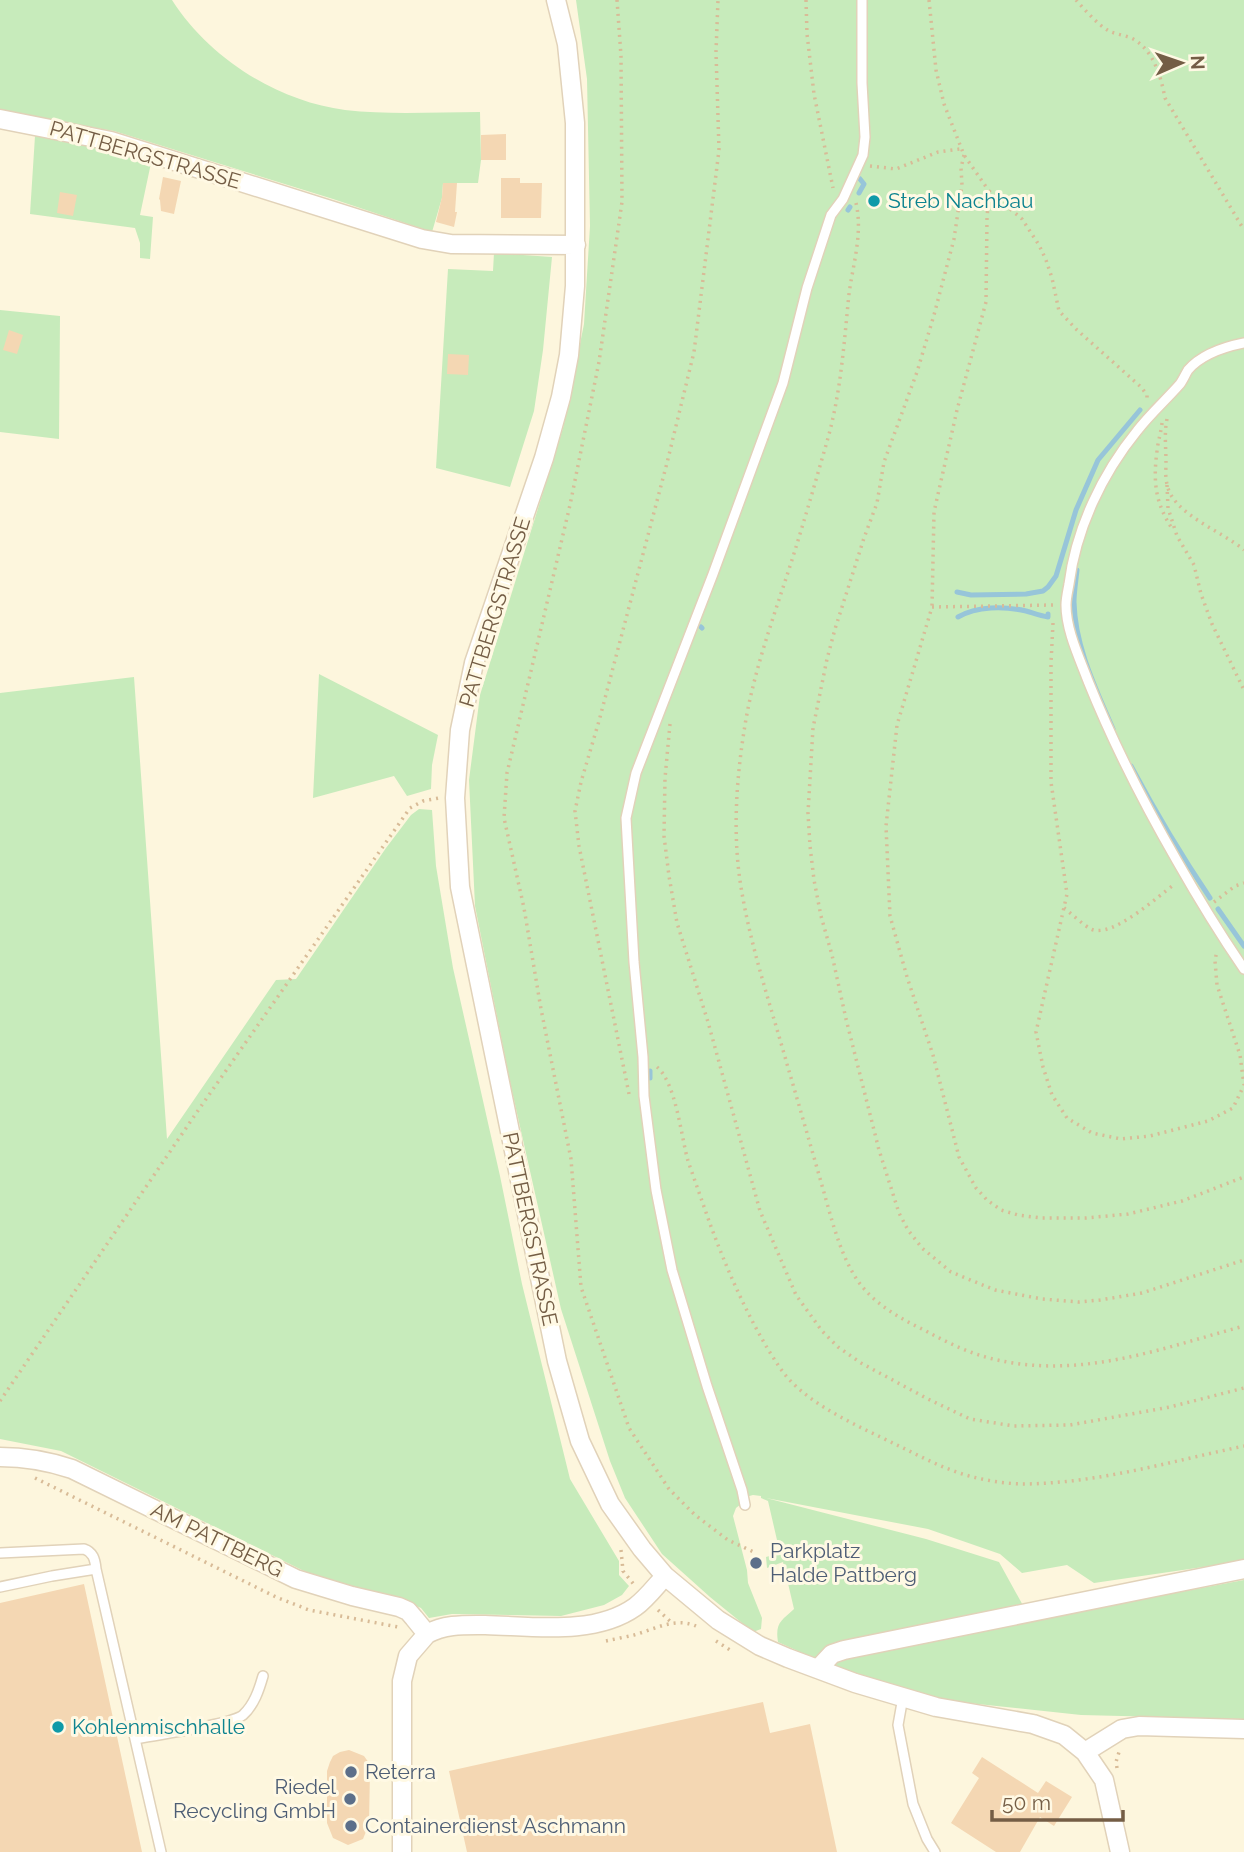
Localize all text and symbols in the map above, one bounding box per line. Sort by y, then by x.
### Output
north arrow [1146,28,1216,98]
text: N [1187,55,1209,70]
street label: PATTBERGSTRASSE [47,115,243,194]
place label: Streb Nachbau [888,188,1033,213]
marker: Streb Nachbau [866,193,882,209]
street label: PATTBERGSTRASSE [454,514,535,710]
street label: PATTBERGSTRASSE [498,1130,563,1328]
street label: AM PATTBERG [147,1497,287,1582]
place label: Parkplatz Halde Pattberg [770,1538,917,1587]
marker: Parkplatz Halde Pattberg [748,1555,764,1571]
place label: Kohlenmischhalle [72,1714,245,1739]
marker: Kohlenmischhalle [50,1719,66,1735]
place label: Reterra [365,1759,436,1784]
marker: Reterra [343,1764,359,1780]
place label: Riedel Recycling GmbH [173,1774,336,1823]
scale bar [992,1778,1123,1822]
text: 50 m [1002,1790,1051,1815]
marker: Riedel Recycling GmbH [342,1791,358,1807]
place label: Containerdienst Aschmann [365,1813,626,1838]
marker: Containerdienst Aschmann [343,1818,359,1834]

